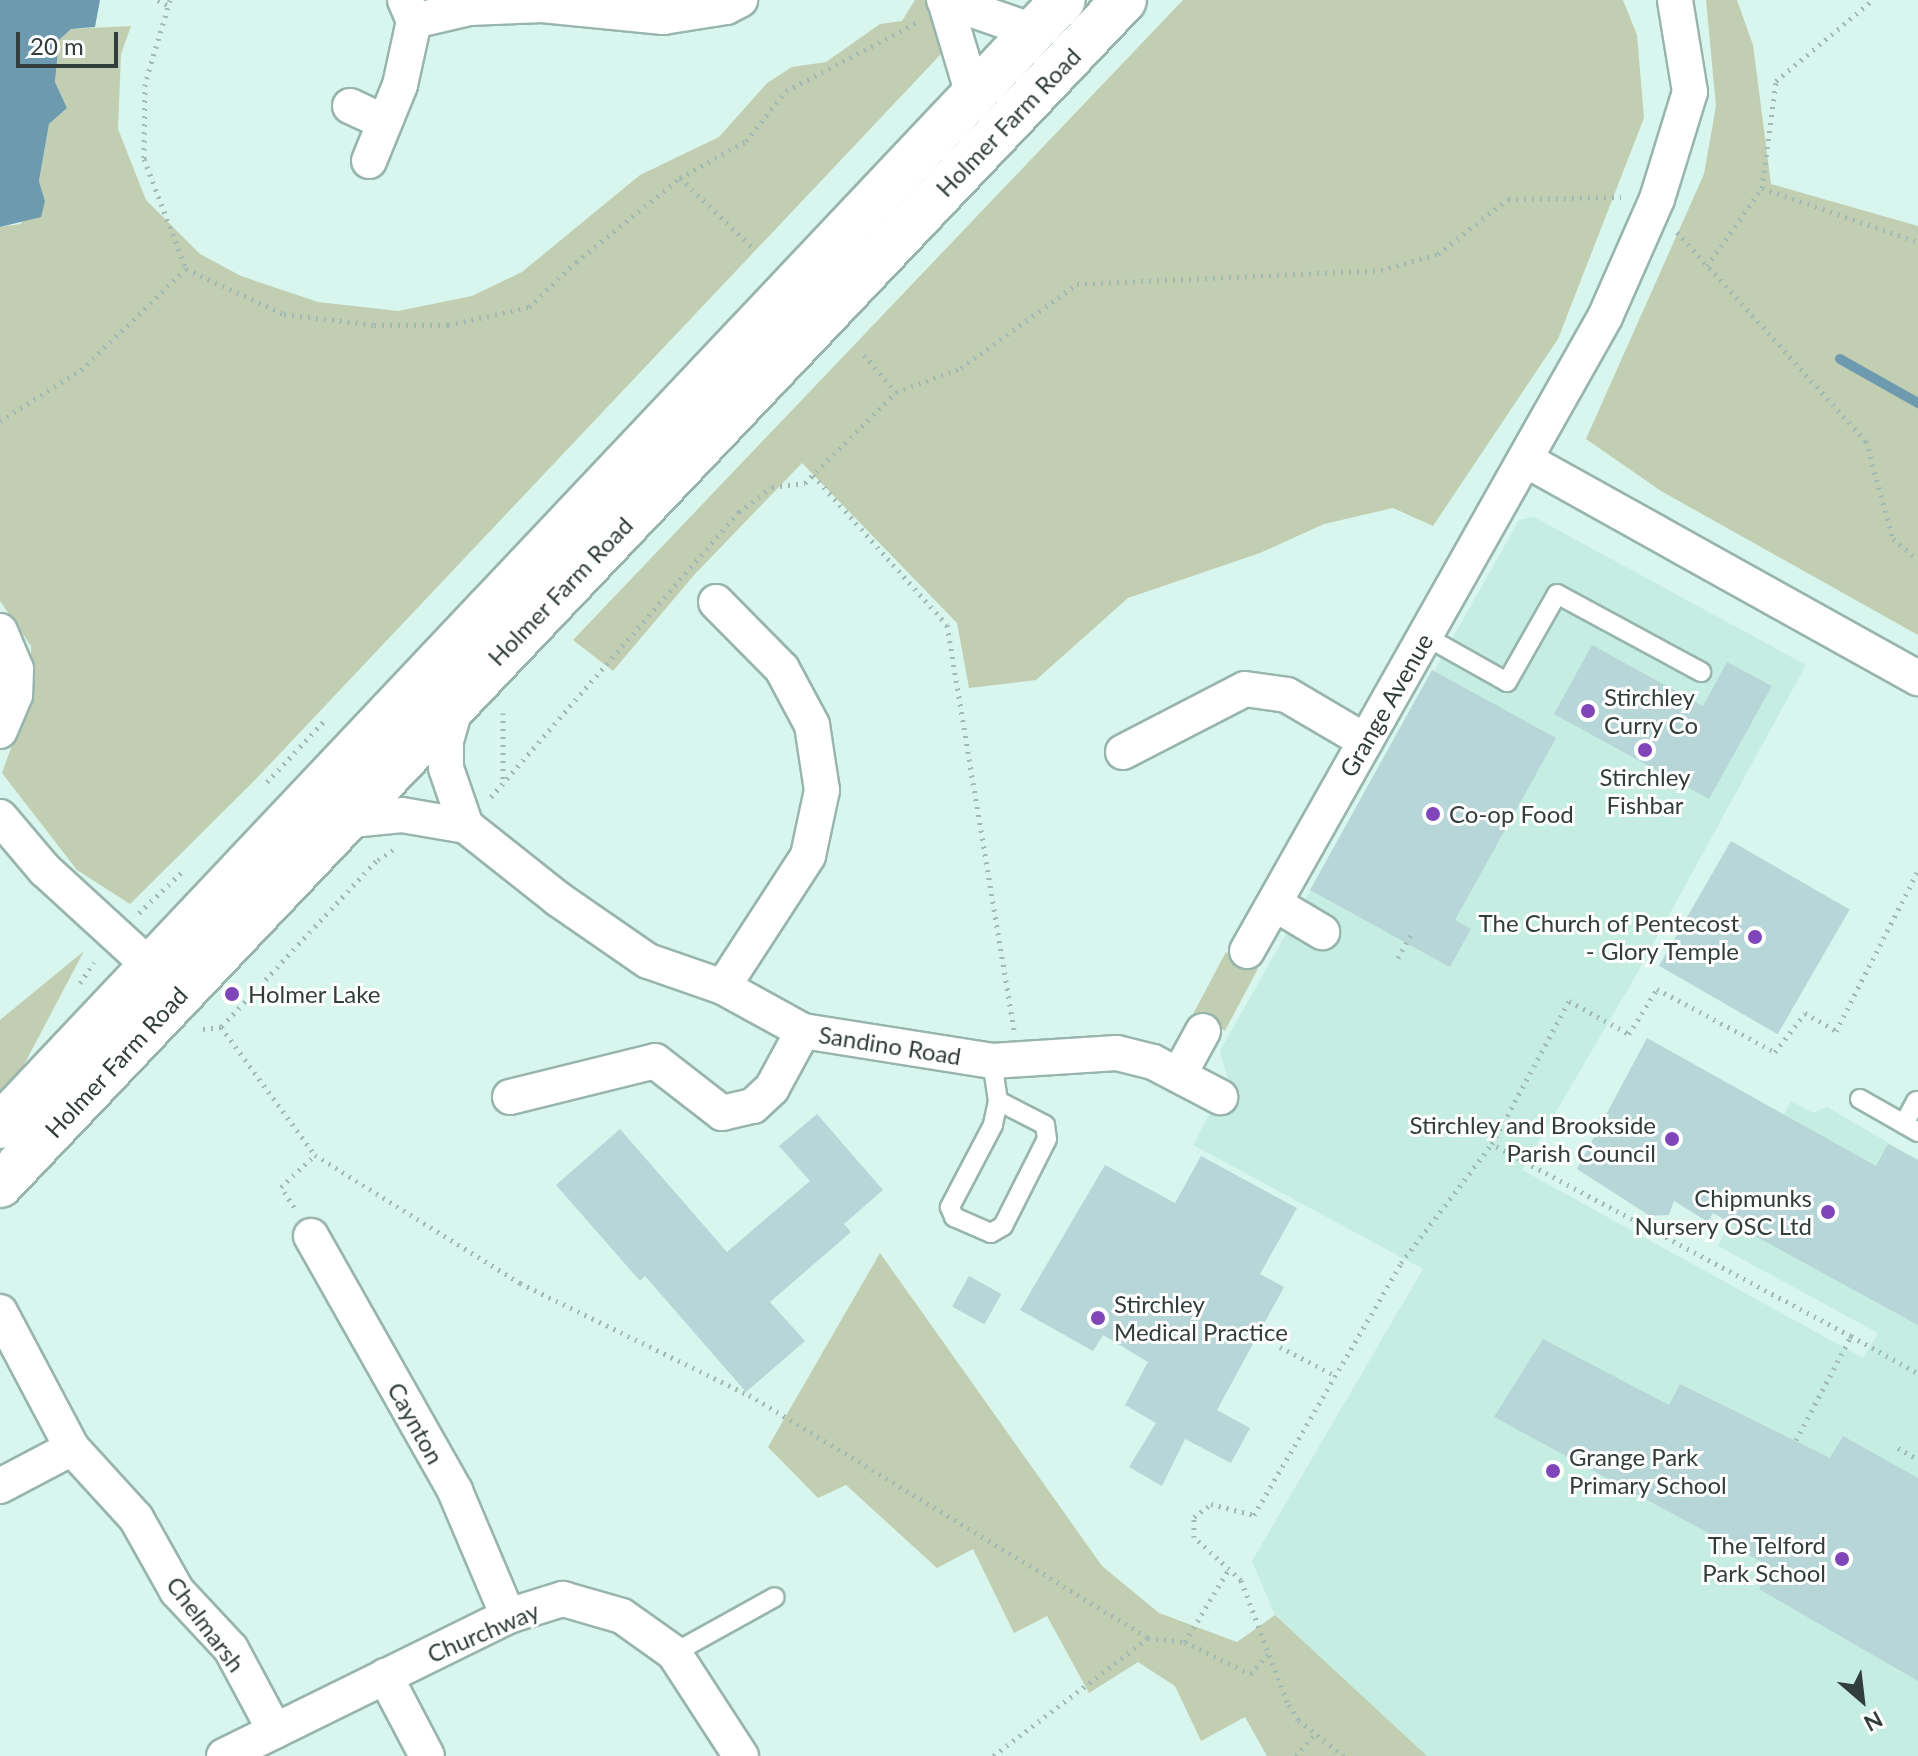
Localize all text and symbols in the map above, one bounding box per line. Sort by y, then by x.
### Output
scale bar [20,16,122,66]
text: 20 m [30,31,84,60]
street label: Holmer Farm Road [930,41,1086,203]
street label: Holmer Farm Road [482,510,638,672]
street label: Grange Avenue [1333,628,1439,782]
place label: Stirchley Curry Co [1604,683,1699,739]
marker: Stirchley Curry Co [1579,702,1597,720]
marker: Stirchley Fishbar [1636,741,1654,759]
place label: Stirchley Fishbar [1600,763,1690,819]
place label: Co-op Food [1449,800,1574,828]
marker: Co-op Food [1424,805,1442,823]
place label: The Church of Pentecost - Glory Temple [1478,909,1739,965]
marker: The Church of Pentecost - Glory Temple [1746,928,1764,946]
street label: Holmer Farm Road [39,980,193,1144]
place label: Holmer Lake [248,980,381,1008]
marker: Holmer Lake [223,985,241,1003]
street label: Sandino Road [817,1020,963,1070]
place label: Stirchley and Brookside Parish Council [1409,1111,1656,1167]
marker: Stirchley and Brookside Parish Council [1663,1130,1681,1148]
place label: Chipmunks Nursery OSC Ltd [1634,1184,1812,1240]
marker: Chipmunks Nursery OSC Ltd [1819,1203,1837,1221]
place label: Stirchley Medical Practice [1114,1290,1288,1346]
marker: Stirchley Medical Practice [1089,1309,1107,1327]
street label: Caynton [382,1377,450,1469]
place label: Grange Park Primary School [1569,1443,1727,1499]
marker: Grange Park Primary School [1544,1462,1562,1480]
place label: The Telford Park School [1702,1531,1826,1587]
marker: The Telford Park School [1833,1550,1851,1568]
street label: Chelmarsh [161,1571,251,1677]
street label: Churchway [423,1596,543,1668]
north arrow [1822,1660,1902,1740]
text: N [1860,1706,1887,1738]

